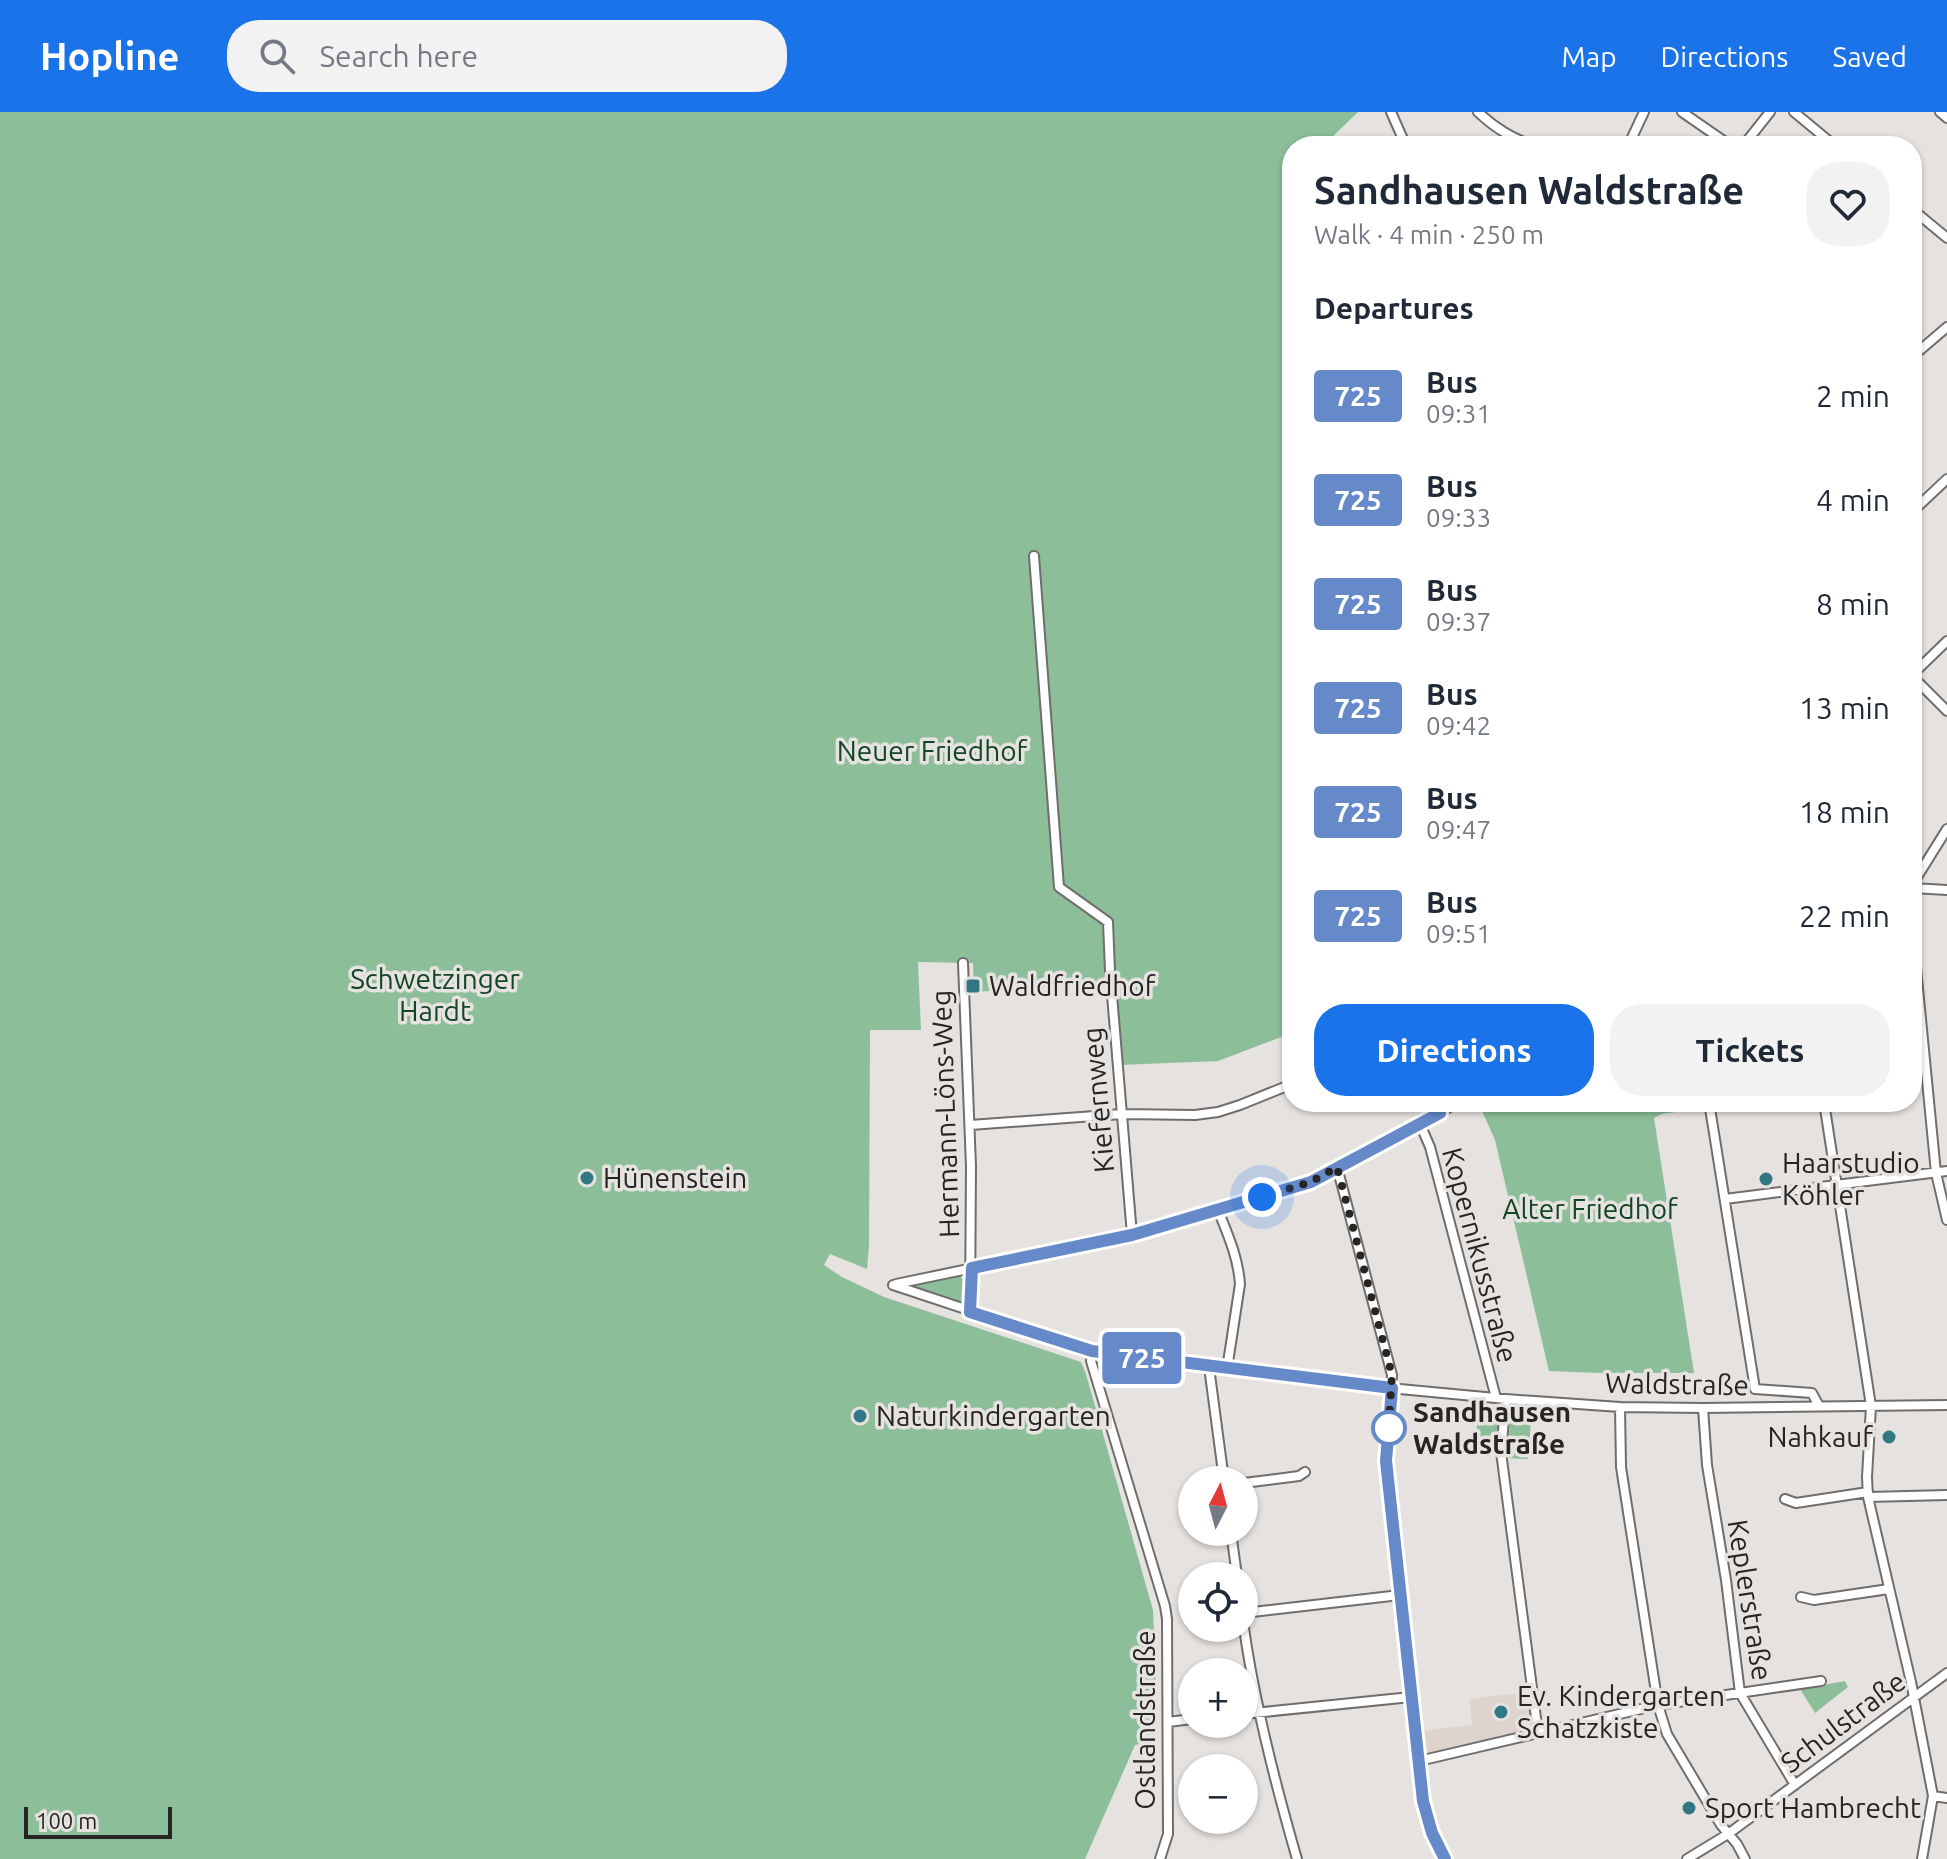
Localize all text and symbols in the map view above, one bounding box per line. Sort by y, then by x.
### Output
search box [227,20,787,92]
icon: search [255,34,299,78]
text: Hopline [40,35,179,77]
text: Search here [319,39,478,73]
text: Map [1561,41,1617,72]
text: Directions [1661,41,1788,72]
text: Saved [1832,41,1907,72]
button: heart [1806,162,1890,246]
text: Sandhausen Waldstraße [1314,169,1744,211]
text: Walk · 4 min · 250 m [1314,220,1544,249]
text: Departures [1314,291,1474,325]
text: Bus [1426,365,1478,399]
text: 2 min [1816,379,1890,413]
text: 725 [1334,380,1382,411]
text: 09:31 [1426,399,1491,428]
text: Bus [1426,469,1478,503]
text: 4 min [1816,483,1890,517]
text: 725 [1334,484,1382,515]
text: 09:33 [1426,503,1491,532]
text: Bus [1426,573,1478,607]
text: 8 min [1816,587,1890,621]
text: 725 [1334,588,1382,619]
text: 09:37 [1426,607,1491,636]
text: Bus [1426,677,1478,711]
text: 13 min [1799,691,1890,725]
text: 725 [1334,692,1382,723]
text: 09:42 [1426,711,1491,740]
park label: Neuer Friedhof [837,735,1028,766]
text: Bus [1426,781,1478,815]
text: 18 min [1799,795,1890,829]
text: 725 [1334,796,1382,827]
text: 09:47 [1426,815,1491,844]
text: Bus [1426,885,1478,919]
text: 22 min [1799,899,1890,933]
text: 725 [1334,900,1382,931]
text: 09:51 [1426,919,1491,948]
park label: Schwetzinger Hardt [350,963,520,1026]
place label: Waldfriedhof [989,970,1156,1001]
marker: Waldfriedhof [964,977,982,995]
street label: Hermann-Löns-Weg [925,989,964,1239]
button: Directions [1314,1004,1594,1096]
button: Tickets [1610,1004,1890,1096]
street label: Kiefernweg [1076,1026,1119,1174]
street label: Kopernikusstraße [1437,1144,1524,1366]
place label: Haarstudio Köhler [1782,1147,1920,1210]
place label: Hünenstein [603,1162,747,1193]
marker: Hünenstein [578,1169,596,1187]
marker: Haarstudio Köhler [1757,1170,1775,1188]
your location [1242,1177,1282,1217]
park label: Alter Friedhof [1502,1193,1678,1224]
line badge: 725 [1096,1332,1188,1384]
text: 725 [1118,1342,1166,1373]
street label: Waldstraße [1605,1367,1749,1400]
place label: Sandhausen Waldstraße [1413,1396,1571,1459]
place label: Naturkindergarten [876,1400,1111,1431]
marker: Naturkindergarten [851,1407,869,1425]
marker: Sandhausen Waldstraße [1372,1411,1406,1445]
place label: Nahkauf [1767,1421,1873,1452]
marker: Nahkauf [1880,1428,1898,1446]
north arrow [1178,1466,1258,1546]
map controls [1178,1466,1258,1834]
street label: Keplerstraße [1722,1517,1779,1683]
button: locate [1178,1562,1258,1642]
street label: Ostlandstraße [1129,1630,1160,1810]
button: + [1178,1658,1258,1738]
street label: Schulstraße [1774,1665,1911,1778]
place label: Ev. Kindergarten Schatzkiste [1517,1680,1725,1743]
marker: Ev. Kindergarten Schatzkiste [1492,1703,1510,1721]
button: − [1178,1754,1258,1834]
place label: Sport Hambrecht [1705,1792,1921,1823]
marker: Sport Hambrecht [1680,1799,1698,1817]
scale bar [24,1803,172,1839]
text: 100 m [36,1808,97,1833]

